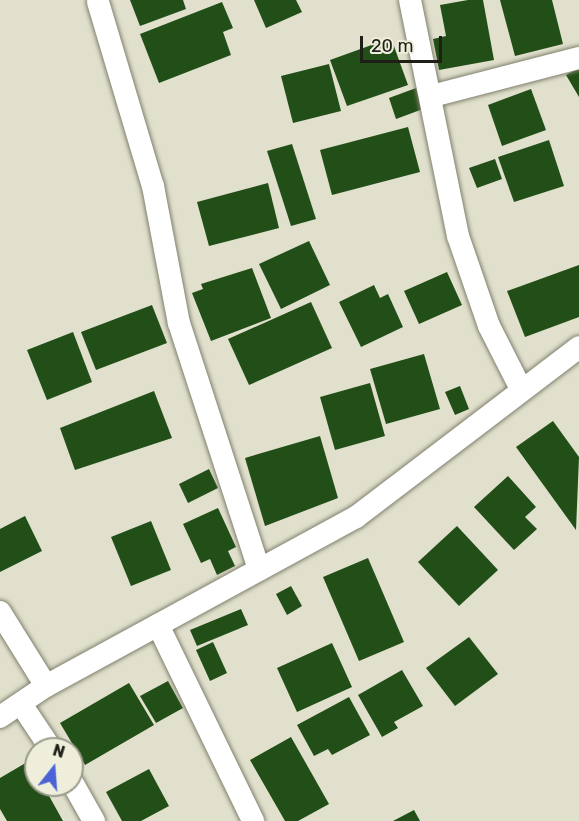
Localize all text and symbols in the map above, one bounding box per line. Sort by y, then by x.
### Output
scale bar [363,24,446,62]
text: 20 m [371,35,413,57]
north arrow [24,737,84,797]
text: N [51,740,67,762]

